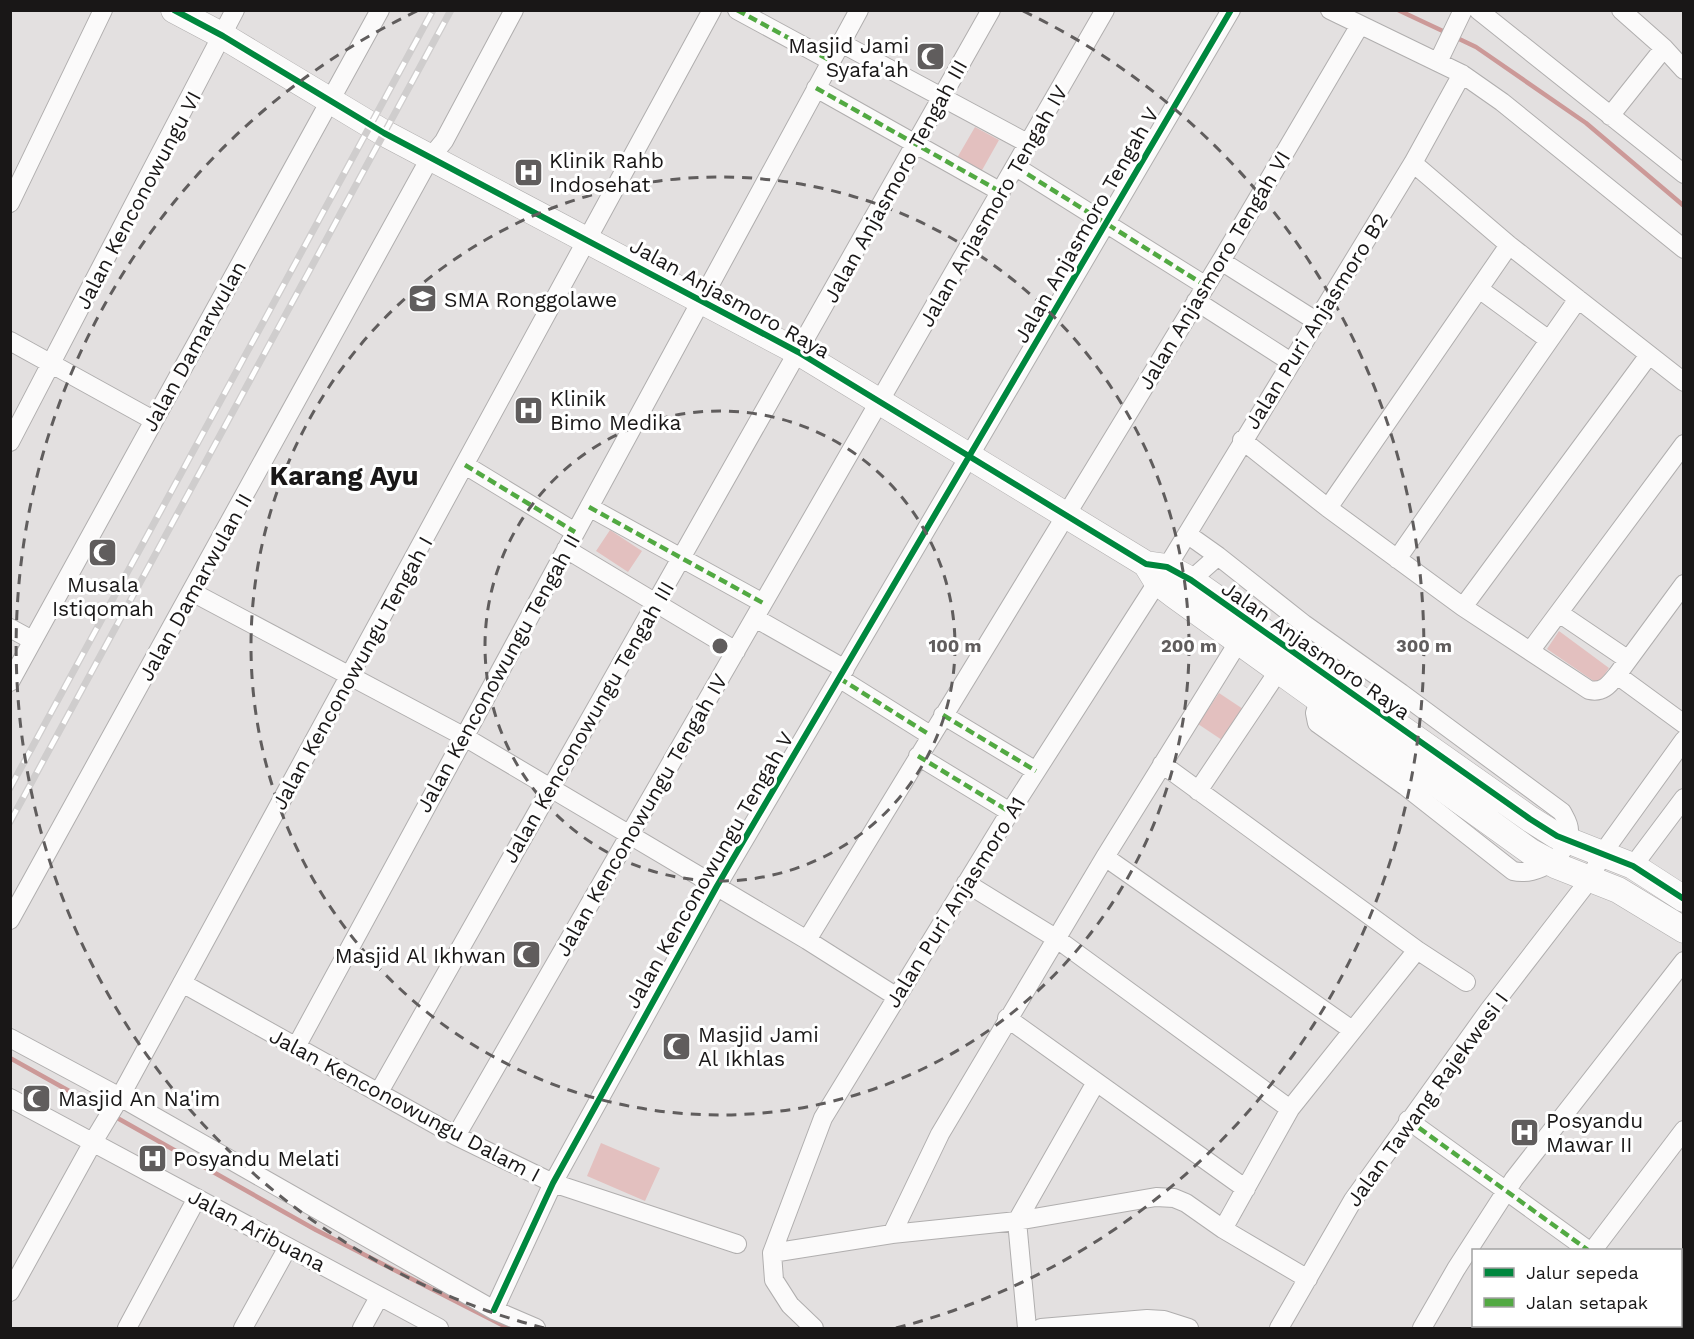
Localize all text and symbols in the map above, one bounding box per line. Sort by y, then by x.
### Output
place label: Masjid Jami Syafa'ah [788,33,909,82]
mosque icon: Masjid Jami Syafa'ah [914,41,946,73]
street label: Jalan Anjasmoro Tengah III [818,55,972,307]
street label: Jalan Anjasmoro Tengah IV [913,80,1073,331]
street label: Jalan Kenconowungu VI [70,87,206,313]
street label: Jalan Anjasmoro Tengah V [1008,102,1164,347]
street label: Jalan Anjasmoro Tengah VI [1133,146,1295,394]
place label: Klinik Rahb Indosehat [549,148,664,197]
hospital icon: Klinik Rahb Indosehat [512,156,544,188]
street label: Jalan Puri Anjasmoro B2 [1239,208,1393,434]
street label: Jalan Anjasmoro Raya [626,233,834,363]
street label: Jalan Damarwulan [137,256,251,436]
school or university icon: SMA Ronggolawe [407,283,439,315]
place label: SMA Ronggolawe [444,287,617,312]
place label: Klinik Bimo Medika [550,386,681,435]
hospital icon: Klinik Bimo Medika [513,394,545,426]
district label: Karang Ayu [270,460,418,492]
street label: Jalan Damarwulan II [133,489,257,685]
street label: Jalan Kenconowungu Tengah II [411,529,585,817]
street label: Jalan Kenconowungu Tengah I [266,532,438,814]
mosque icon: Musala Istiqomah [87,537,119,569]
place label: Musala Istiqomah [52,572,154,621]
street label: Jalan Anjasmoro Raya [1217,575,1415,725]
street label: Jalan Kenconowungu Tengah III [497,577,679,867]
text: 100 m [928,635,982,656]
text: 200 m [1161,635,1217,656]
text: 300 m [1396,635,1452,656]
centre of rings [710,636,730,656]
street label: Jalan Kenconowungu Tengah IV [550,669,733,961]
street label: Jalan Kenconowungu Tengah V [619,727,799,1013]
street label: Jalan Puri Anjasmoro A1 [880,792,1030,1012]
mosque icon: Masjid Al Ikhwan [511,939,543,971]
place label: Masjid Al Ikhwan [335,943,506,968]
street label: Jalan Tawang Rajekwesi I [1341,987,1513,1211]
place label: Masjid Jami Al Ikhlas [698,1022,819,1071]
street label: Jalan Kenconowungu Dalam I [265,1023,545,1187]
mosque icon: Masjid Jami Al Ikhlas [661,1030,693,1062]
mosque icon: Masjid An Na'im [21,1082,53,1114]
place label: Masjid An Na'im [58,1086,220,1111]
place label: Posyandu Mawar II [1546,1108,1643,1157]
hospital icon: Posyandu Mawar II [1509,1116,1541,1148]
hospital icon: Posyandu Melati [136,1142,168,1174]
place label: Posyandu Melati [173,1146,340,1171]
street label: Jalan Aribuana [184,1183,330,1277]
legend [1472,1249,1682,1327]
text: Jalur sepeda [1526,1262,1639,1283]
text: Jalan setapak [1526,1292,1648,1313]

